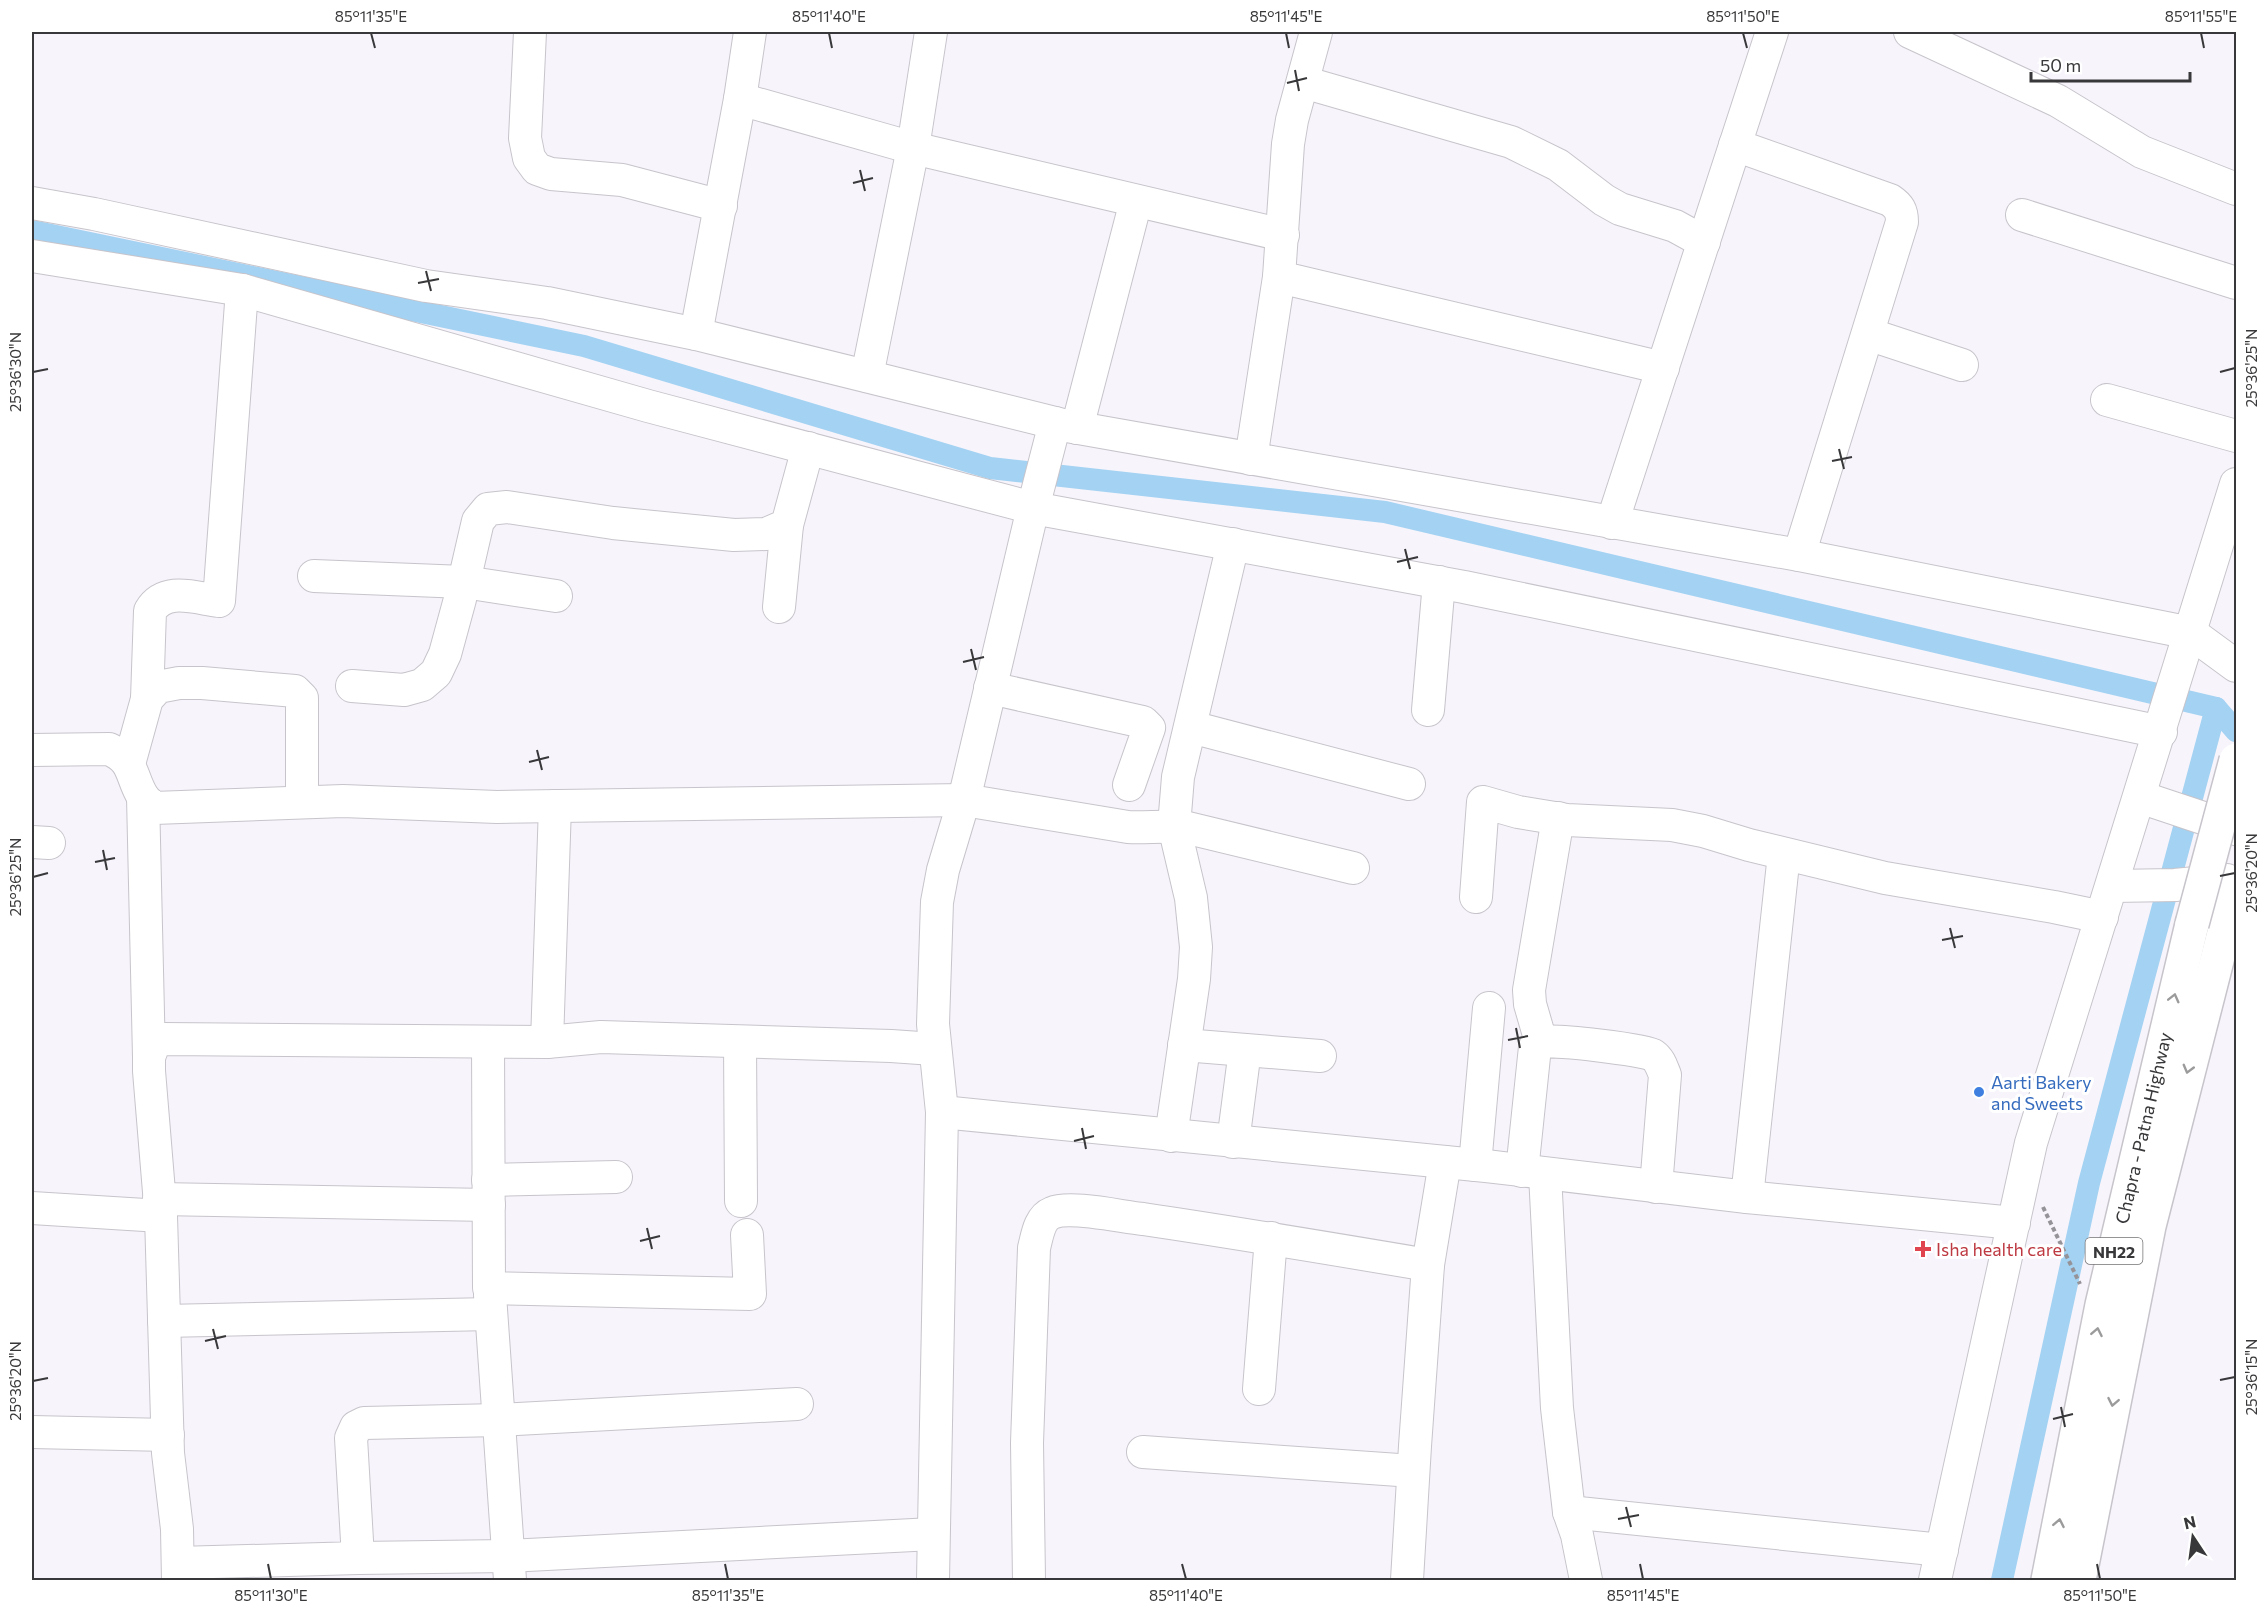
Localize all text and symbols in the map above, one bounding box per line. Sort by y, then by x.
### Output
text: 85°11'35"E [335,7,407,25]
text: 85°11'40"E [792,7,866,25]
text: 85°11'45"E [1250,7,1322,25]
text: 85°11'50"E [1706,7,1780,25]
text: 85°11'55"E [2165,7,2237,25]
scale bar [2031,45,2190,83]
text: 50 m [2040,54,2081,76]
text: 25°36'25"N [2242,329,2260,407]
text: 25°36'30"N [6,332,24,412]
text: 25°36'20"N [2242,833,2260,913]
text: 25°36'25"N [6,838,24,916]
one-way arrow [2166,994,2179,1004]
street label: Chapra - Patna Highway [2110,1030,2176,1226]
one-way arrow [2183,1063,2196,1073]
place label: Aarti Bakery and Sweets [1991,1071,2092,1114]
marker: Aarti Bakery and Sweets [1972,1085,1986,1099]
place label: Isha health care [1936,1238,2062,1260]
road number: NH22 [2086,1238,2142,1264]
marker: Isha health care [1914,1240,1932,1258]
one-way arrow [2089,1327,2102,1337]
text: 25°36'15"N [2242,1339,2260,1415]
text: 25°36'20"N [6,1341,24,1421]
one-way arrow [2107,1397,2120,1407]
north arrow [2163,1507,2223,1567]
text: N [2182,1511,2197,1533]
one-way arrow [2052,1518,2065,1528]
text: 85°11'30"E [234,1586,308,1604]
text: 85°11'35"E [692,1586,764,1604]
text: 85°11'40"E [1149,1586,1223,1604]
text: 85°11'45"E [1607,1586,1679,1604]
text: 85°11'50"E [2063,1586,2137,1604]

